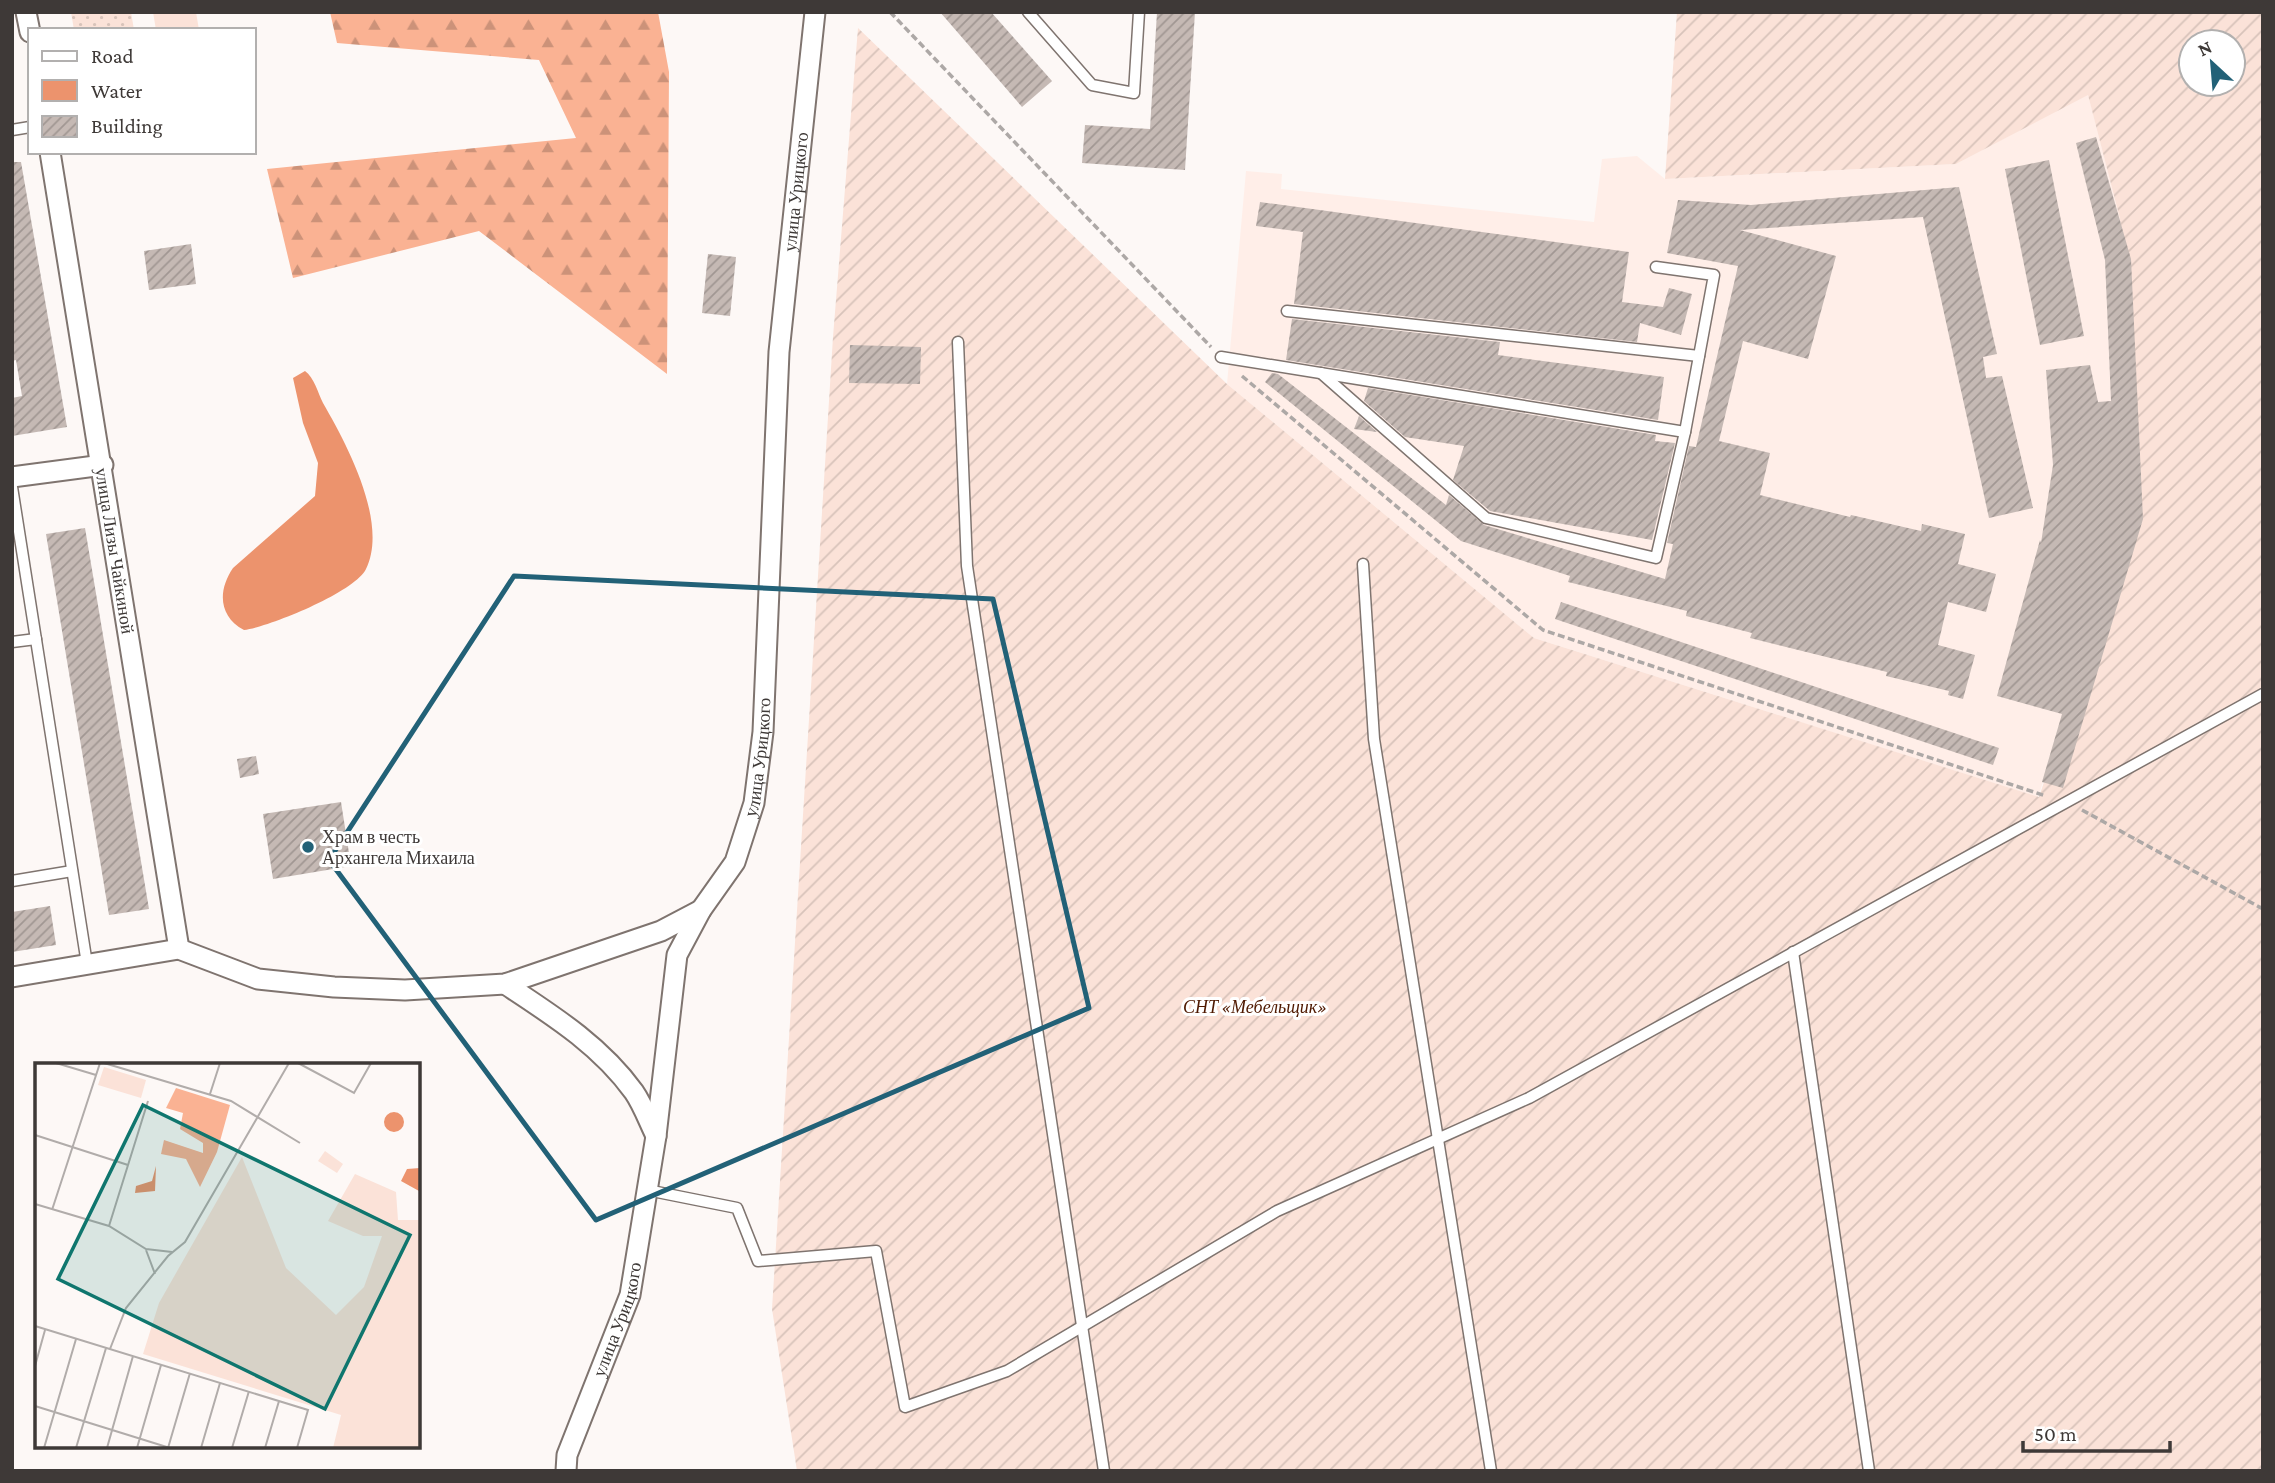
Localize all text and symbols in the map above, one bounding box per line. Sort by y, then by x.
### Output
legend [28,28,256,154]
north arrow [2177,28,2247,98]
text: N [2194,36,2215,60]
text: Road [91,44,134,68]
text: Water [91,79,143,103]
text: Building [91,114,163,138]
street label: улица Урицкого [780,131,812,253]
street label: улица Лизы Чайкиной [91,466,138,636]
street label: улица Урицкого [740,697,774,820]
place label: Храм в честь Архангела Михаила [322,827,475,868]
marker: Храм в честь Архангела Михаила [300,839,316,855]
park label: СНТ «Мебельщик» [1183,997,1327,1017]
inset map [35,1063,420,1448]
street label: улица Урицкого [589,1261,645,1380]
scale bar [2023,1410,2170,1454]
text: 50 m [2034,1422,2077,1446]

